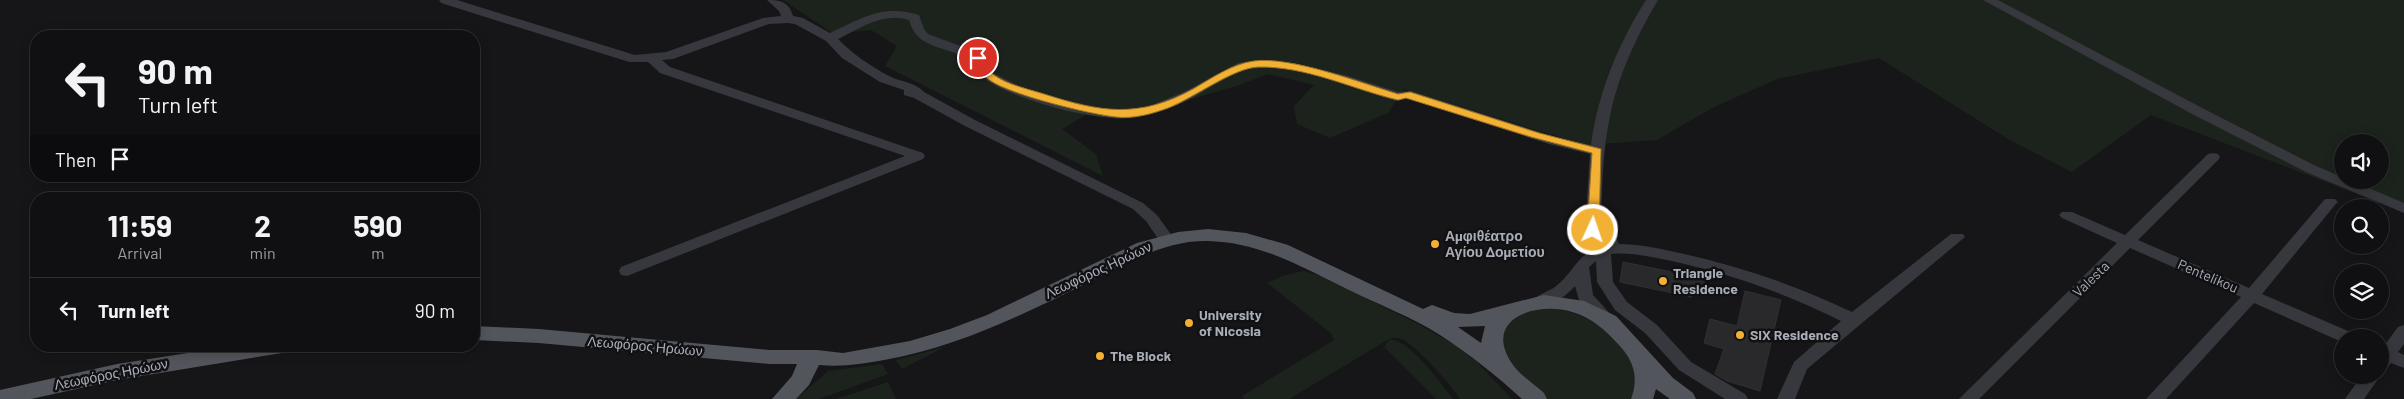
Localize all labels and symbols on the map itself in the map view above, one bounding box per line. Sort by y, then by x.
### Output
pin [957,37,999,79]
position arrow [1566,203,1618,255]
place label: Αμφιθέατρο Αγίου Δομετίου [1445,227,1545,260]
street label: Λεωφόρος Ηρώων [1042,237,1154,302]
marker: Αμφιθέατρο Αγίου Δομετίου [1429,238,1441,250]
street label: Pentelikou [2175,255,2241,296]
street label: Valesta [2069,257,2112,300]
place label: Triangle Residence [1673,264,1738,297]
marker: Triangle Residence [1657,275,1669,287]
place label: University of Nicosia [1199,306,1262,339]
marker: University of Nicosia [1183,317,1195,329]
place label: SIX Residence [1750,326,1839,343]
marker: SIX Residence [1734,329,1746,341]
street label: Λεωφόρος Ηρώων [587,332,703,359]
place label: The Block [1110,347,1172,364]
marker: The Block [1094,350,1106,362]
street label: Λεωφόρος Ηρώων [53,354,169,393]

